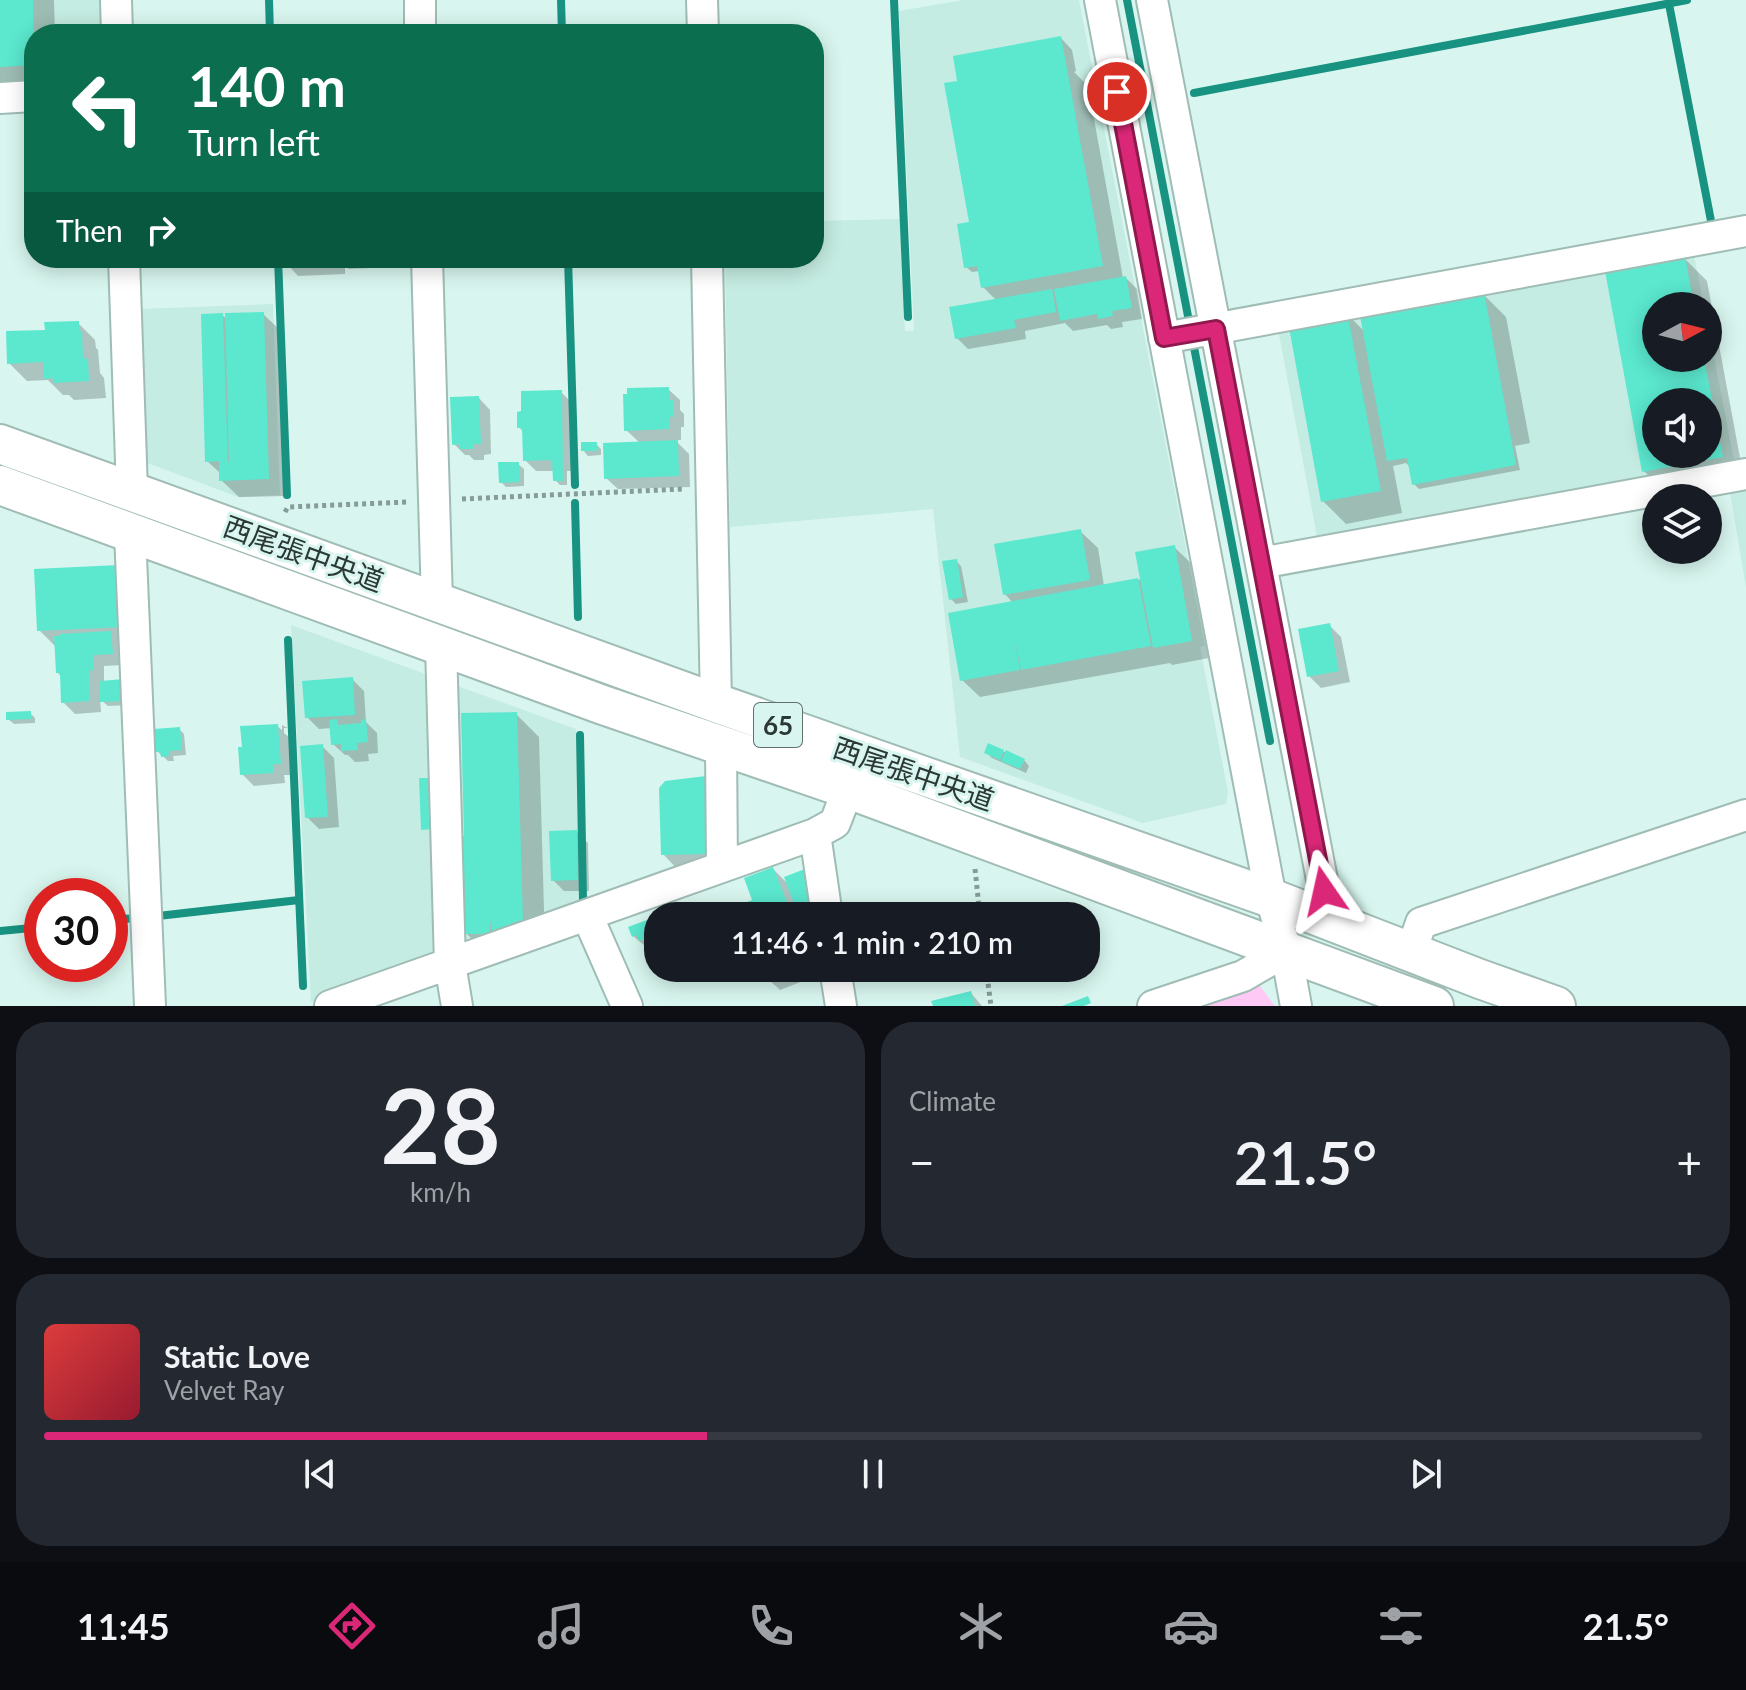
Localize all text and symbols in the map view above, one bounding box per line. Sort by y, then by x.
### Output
text: 140 m [188,52,346,119]
icon: left [56,56,160,160]
pin [1083,58,1151,126]
icon: arrive [1095,70,1139,114]
text: Turn left [188,120,320,164]
icon: right [139,208,183,252]
text: Then [56,212,123,248]
north arrow [1642,292,1722,372]
map controls [1642,292,1722,564]
button: sound [1642,388,1722,468]
button: layers [1642,484,1722,564]
street label: 西尾張中央道 [219,508,389,598]
road number: 65 [754,703,802,747]
street label: 西尾張中央道 [829,730,999,816]
position arrow [1282,849,1366,933]
speed limit sign: 30 [24,878,128,982]
text: 11:46 · 1 min · 210 m [731,924,1013,960]
text: 28 [380,1061,501,1186]
text: Climate [909,1085,996,1117]
text: 21.5° [1234,1126,1377,1198]
text: − [909,1136,935,1188]
text: + [1676,1136,1702,1188]
text: km/h [410,1176,471,1208]
text: Static Love [164,1338,310,1374]
text: Velvet Ray [164,1374,284,1406]
icon: previous [298,1452,342,1496]
icon: pause [851,1452,895,1496]
icon: next [1404,1452,1448,1496]
icon: directions [324,1598,380,1654]
icon: music [533,1598,589,1654]
icon: phone [743,1598,799,1654]
icon: climate [953,1598,1009,1654]
icon: car [1163,1598,1219,1654]
icon: filters [1373,1598,1429,1654]
text: 11:45 [77,1604,170,1648]
text: 21.5° [1583,1604,1669,1648]

